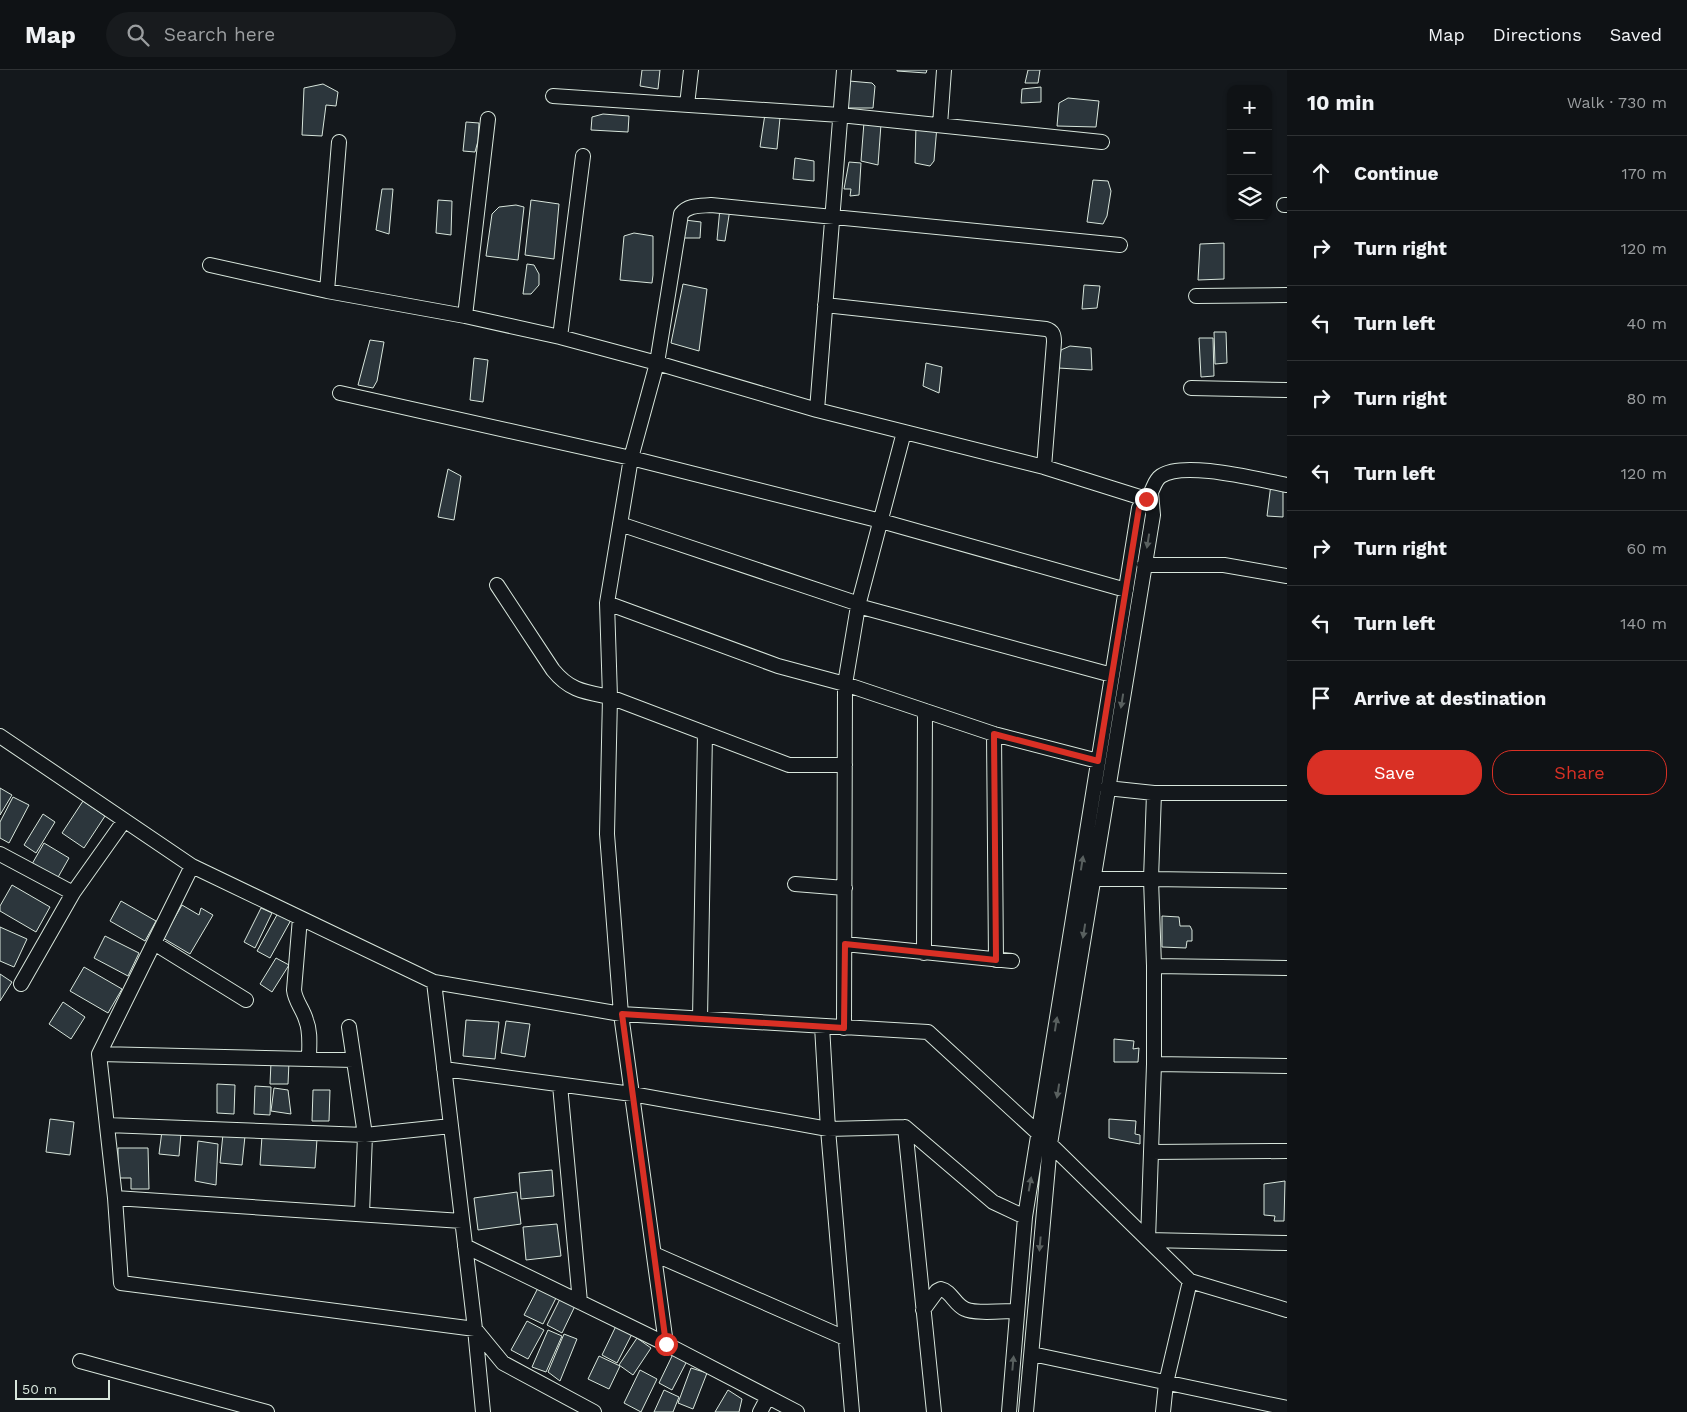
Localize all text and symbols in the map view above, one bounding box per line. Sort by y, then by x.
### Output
search box [106,12,456,57]
text: Map [25,21,76,49]
icon: search [124,21,152,49]
text: Search here [164,23,275,46]
text: Map [1428,24,1465,45]
text: Directions [1493,24,1582,45]
text: Saved [1610,24,1662,45]
map controls [1227,85,1272,220]
button: + [1227,85,1272,130]
text: 10 min [1307,90,1374,115]
text: Walk · 730 m [1567,93,1667,112]
button: − [1227,130,1272,175]
icon: ahead [1307,159,1335,187]
text: Continue [1354,162,1438,185]
text: 170 m [1621,164,1667,183]
button: layers [1227,175,1272,220]
icon: right [1307,234,1335,262]
text: Turn right [1354,237,1447,260]
text: 120 m [1621,239,1667,258]
icon: left [1307,309,1335,337]
text: Turn left [1354,312,1435,335]
text: 40 m [1627,314,1667,333]
icon: right [1307,384,1335,412]
text: Turn right [1354,387,1447,410]
text: 80 m [1626,389,1667,408]
icon: left [1307,459,1335,487]
text: Turn left [1354,462,1435,485]
text: 120 m [1621,464,1667,483]
route end [1135,488,1158,511]
one-way arrow [1144,534,1152,550]
icon: right [1307,534,1335,562]
text: Turn right [1354,537,1447,560]
text: 60 m [1627,539,1667,558]
icon: left [1307,609,1335,637]
text: Turn left [1354,612,1435,635]
text: 140 m [1620,614,1667,633]
icon: arrive [1307,684,1335,712]
text: Arrive at destination [1354,687,1546,710]
one-way arrow [1117,694,1125,710]
button: Save [1307,750,1482,795]
button: Share [1492,750,1667,795]
one-way arrow [1078,855,1086,871]
one-way arrow [1080,923,1088,939]
one-way arrow [1053,1016,1061,1032]
one-way arrow [1054,1084,1062,1100]
one-way arrow [1027,1176,1035,1192]
one-way arrow [1036,1237,1044,1253]
route start [655,1333,678,1356]
one-way arrow [1009,1355,1017,1371]
scale bar [15,1377,110,1400]
text: 50 m [22,1381,57,1397]

